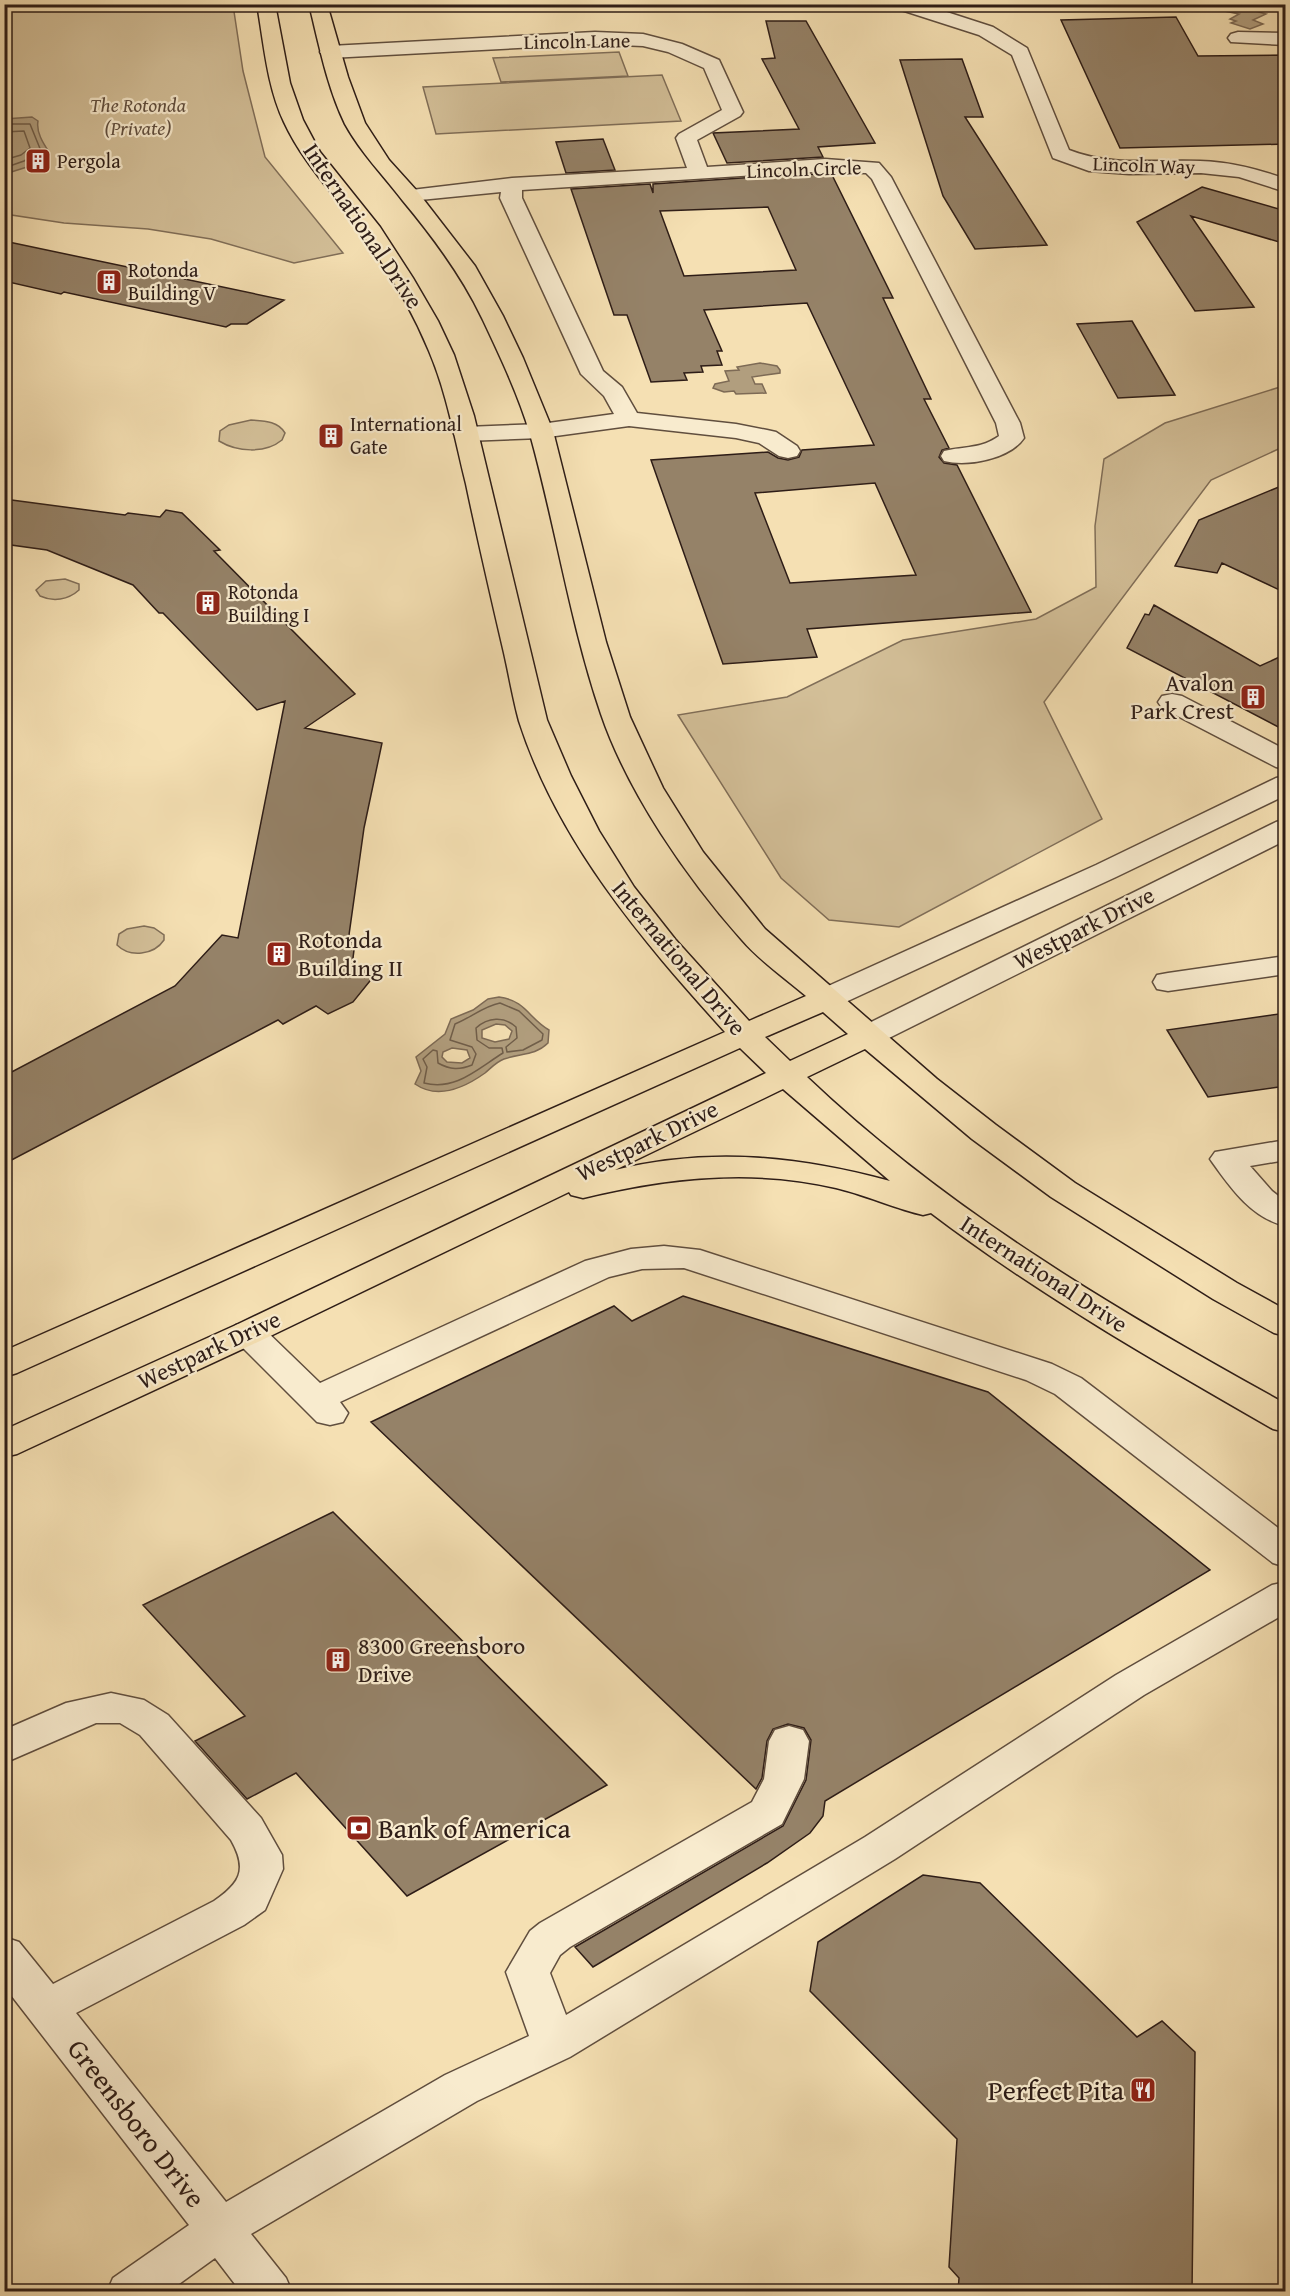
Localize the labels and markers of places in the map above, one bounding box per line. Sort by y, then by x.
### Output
building icon: Pergola [23,146,53,176]
place label: Pergola [57,146,121,175]
place label: Rotonda Building V [128,255,216,307]
building icon: Rotonda Building V [94,267,124,297]
place label: International Gate [350,409,462,461]
building icon: International Gate [316,421,346,451]
place label: Rotonda Building I [228,577,309,629]
building icon: Rotonda Building I [193,588,223,618]
place label: Avalon Park Crest [1131,665,1235,728]
building icon: Avalon Park Crest [1238,682,1268,712]
place label: Rotonda Building II [298,922,403,985]
building icon: Rotonda Building II [264,939,294,969]
place label: 8300 Greensboro Drive [358,1628,525,1691]
building icon: 8300 Greensboro Drive [323,1645,353,1675]
place label: Bank of America [378,1807,571,1848]
bank icon: Bank of America [344,1813,374,1843]
place label: Perfect Pita [988,2069,1125,2110]
restaurant icon: Perfect Pita [1128,2075,1158,2105]

